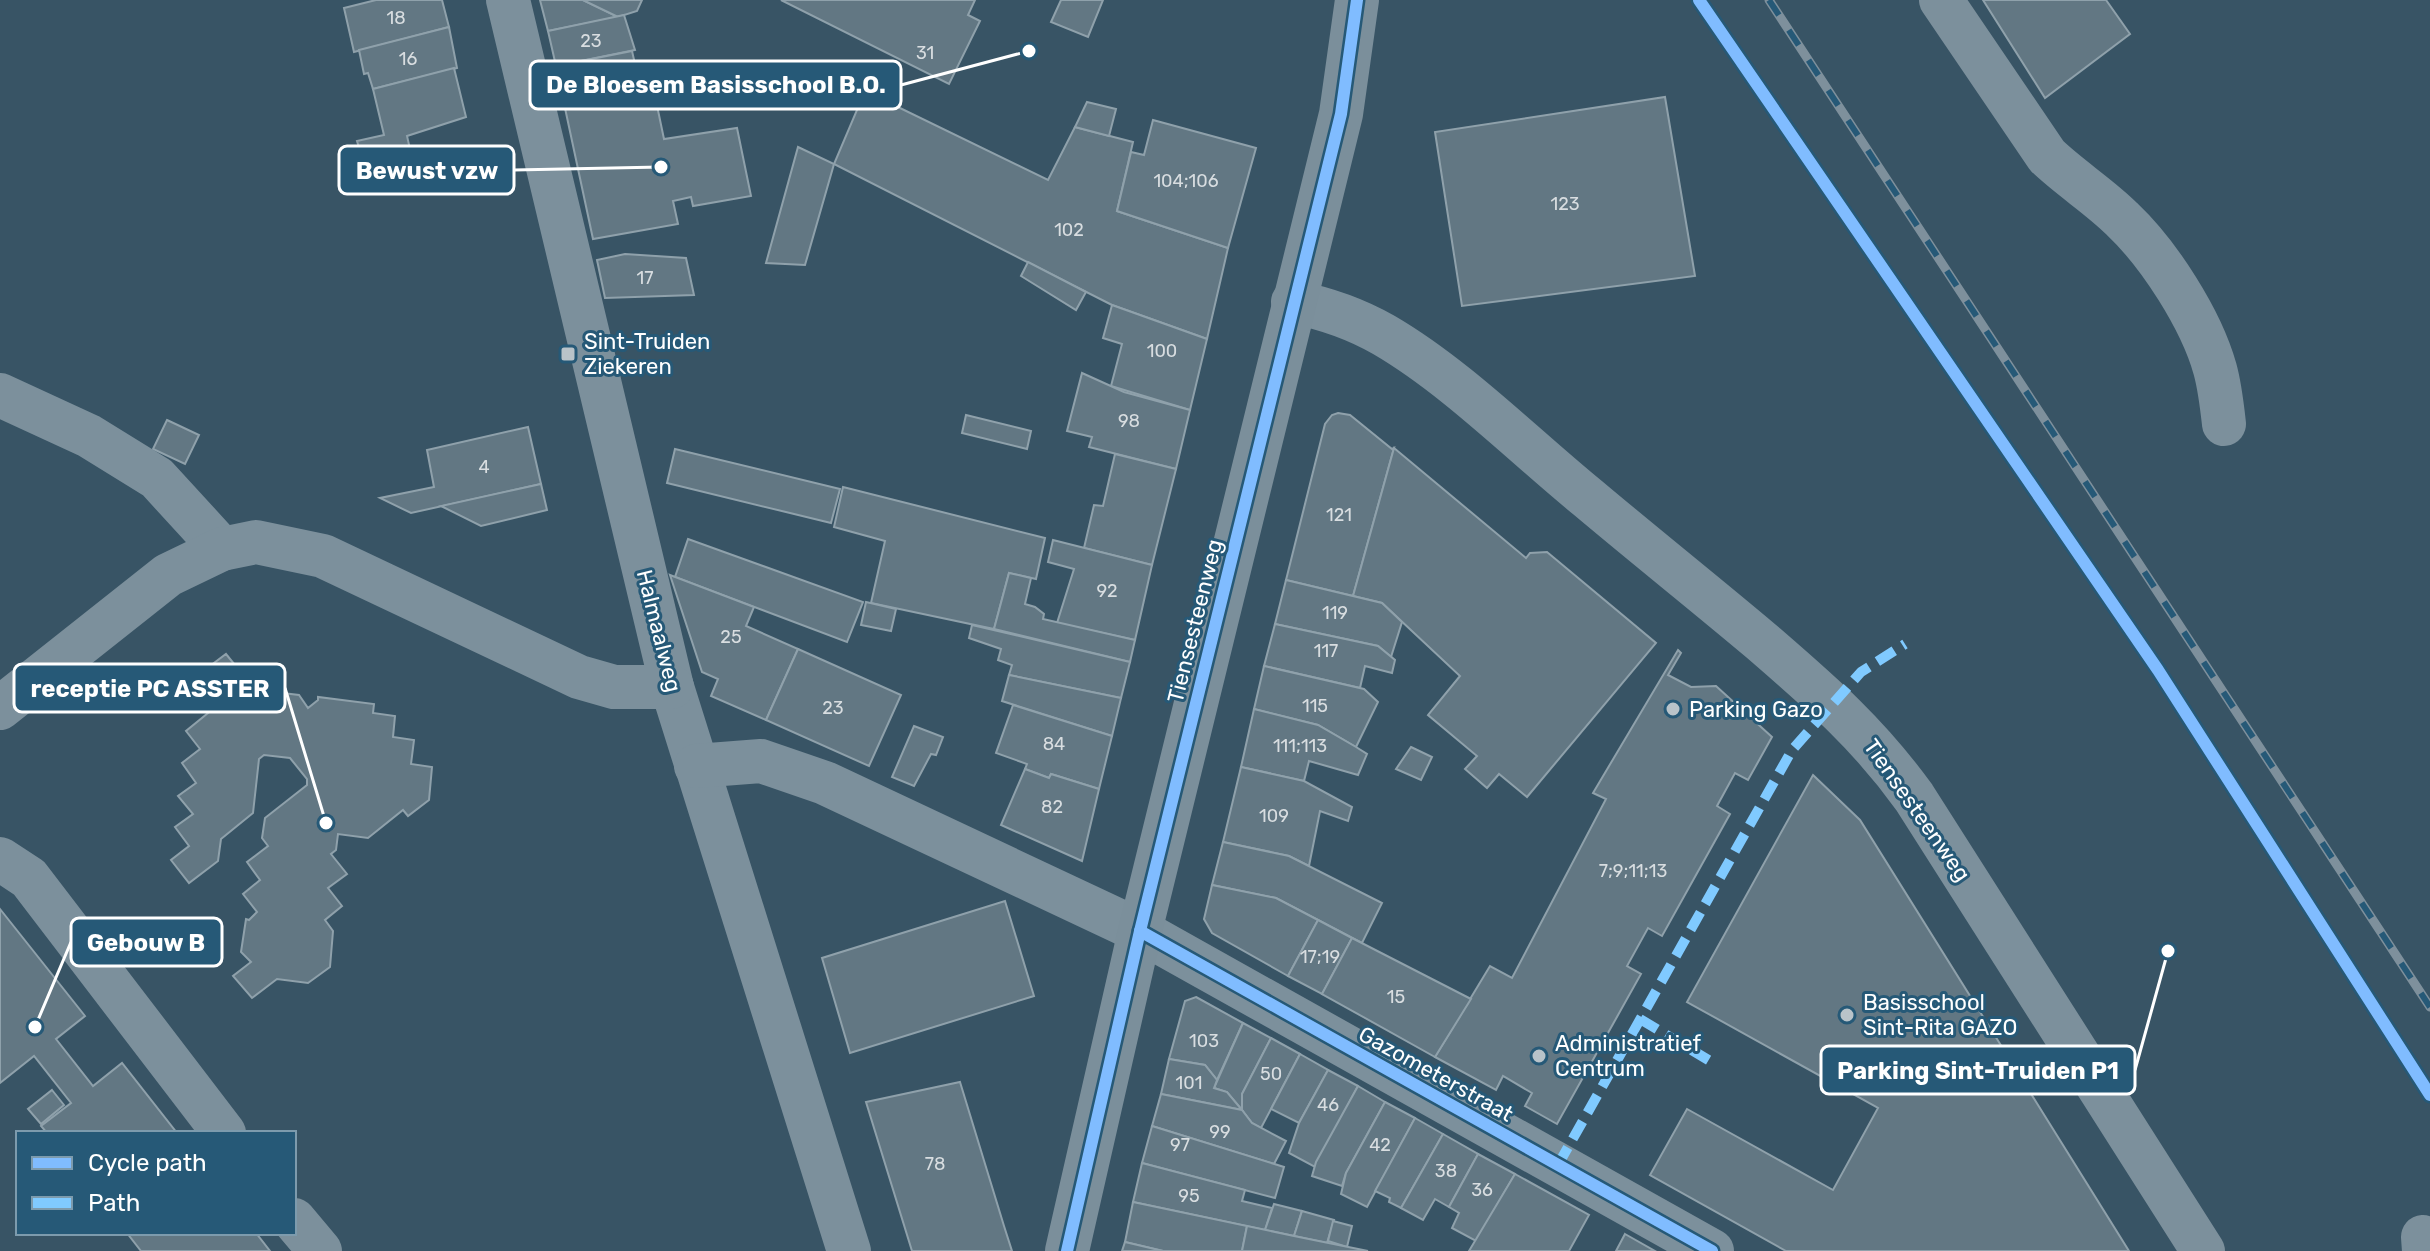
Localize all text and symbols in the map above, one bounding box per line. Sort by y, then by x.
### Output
house number: 18 [386,7,406,29]
house number: 23 [580,30,602,52]
house number: 31 [916,42,934,64]
house number: 16 [399,48,417,70]
callout: De Bloesem Basisschool B.O. [530,61,901,109]
text: De Bloesem Basisschool B.O. [546,71,886,99]
callout: Bewust vzw [339,146,514,194]
text: Bewust vzw [356,157,498,185]
house number: 104;106 [1153,170,1219,192]
house number: 123 [1550,193,1580,215]
house number: 102 [1054,219,1084,241]
house number: 17 [637,267,653,289]
place label: Sint-Truiden Ziekeren [584,328,710,380]
house number: 100 [1147,340,1177,362]
marker: Sint-Truiden Ziekeren [559,345,577,363]
house number: 98 [1118,410,1140,432]
house number: 4 [478,456,490,478]
house number: 121 [1326,504,1352,526]
street label: Tiensesteenweg [1162,536,1228,706]
street label: Halmaalweg [631,567,687,695]
house number: 92 [1096,580,1118,602]
house number: 119 [1322,602,1348,624]
house number: 25 [720,626,742,648]
house number: 117 [1314,640,1338,662]
callout: receptie PC ASSTER [14,664,285,712]
text: receptie PC ASSTER [30,675,270,703]
house number: 115 [1302,695,1328,717]
place label: Parking Gazo [1689,696,1823,723]
house number: 23 [822,697,844,719]
marker: Parking Gazo [1664,700,1682,718]
house number: 84 [1043,733,1065,755]
street label: Tiensesteenweg [1858,734,1976,886]
house number: 111;113 [1273,735,1327,757]
house number: 82 [1041,796,1063,818]
house number: 109 [1259,805,1289,827]
house number: 7;9;11;13 [1599,860,1667,882]
callout: Gebouw B [71,918,222,966]
text: Gebouw B [87,929,205,957]
house number: 17;19 [1300,946,1340,968]
house number: 15 [1387,986,1405,1008]
place label: Basisschool Sint-Rita GAZO [1863,989,2017,1041]
marker: Basisschool Sint-Rita GAZO [1838,1006,1856,1024]
street label: Gazometerstraat [1354,1020,1518,1128]
house number: 103 [1189,1030,1219,1052]
place label: Administratief Centrum [1555,1030,1701,1082]
callout: Parking Sint-Truiden P1 [1821,1046,2135,1094]
marker: Administratief Centrum [1530,1047,1548,1065]
text: Parking Sint-Truiden P1 [1837,1057,2119,1085]
house number: 50 [1260,1063,1282,1085]
house number: 101 [1176,1072,1202,1094]
house number: 46 [1317,1094,1339,1116]
house number: 99 [1209,1121,1231,1143]
legend [16,1131,296,1235]
house number: 97 [1170,1134,1190,1156]
house number: 42 [1369,1134,1391,1156]
text: Cycle path [88,1149,207,1177]
house number: 78 [925,1153,945,1175]
house number: 38 [1435,1160,1457,1182]
house number: 36 [1471,1179,1493,1201]
house number: 95 [1178,1185,1200,1207]
text: Path [88,1189,140,1217]

